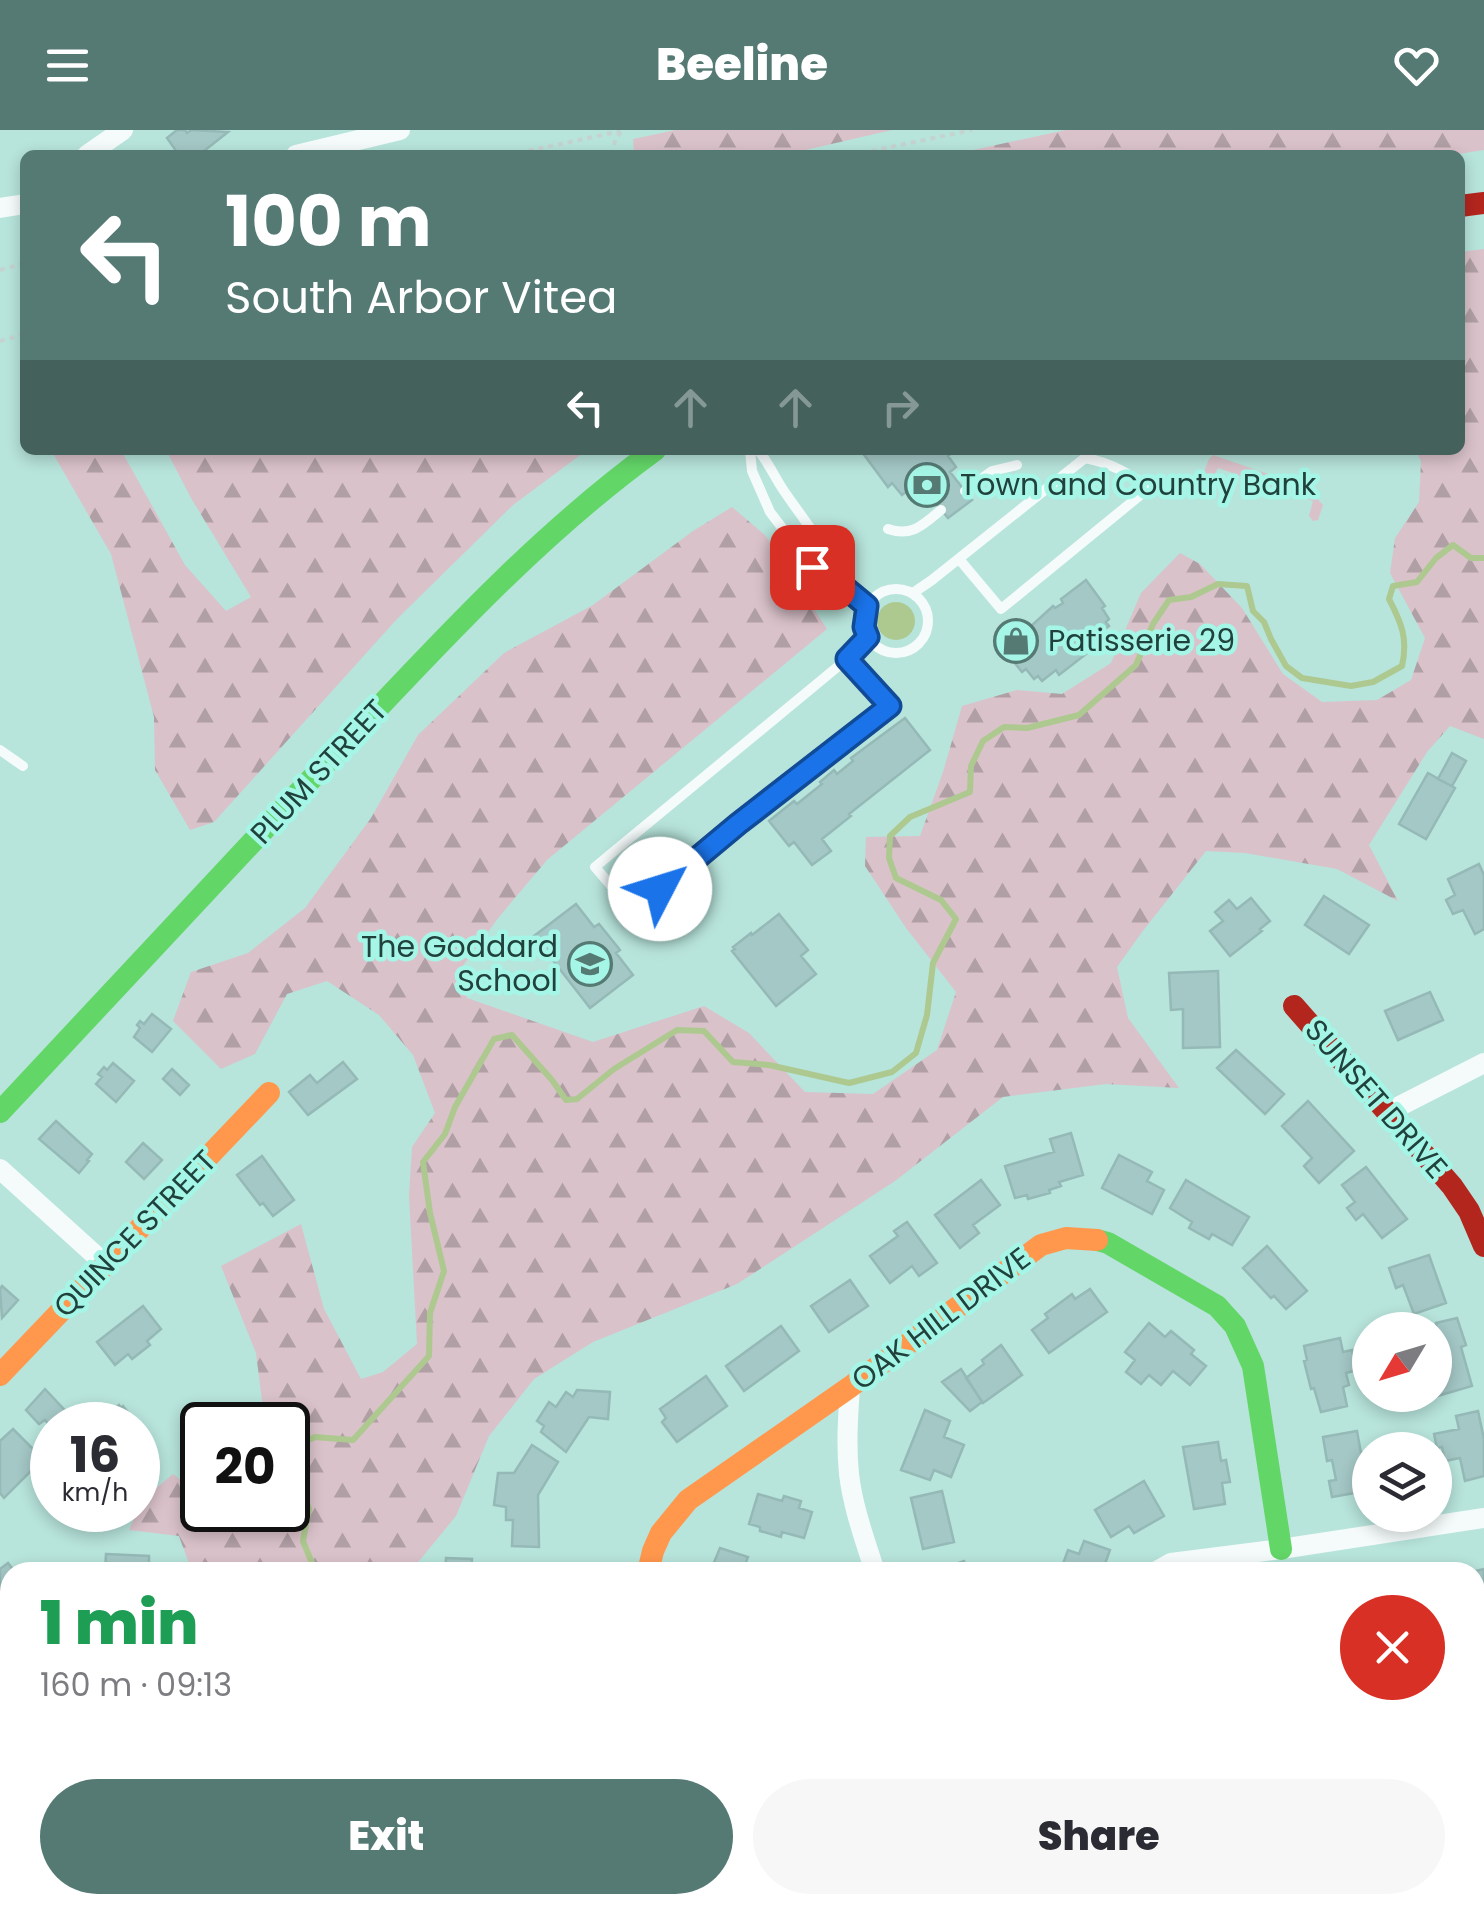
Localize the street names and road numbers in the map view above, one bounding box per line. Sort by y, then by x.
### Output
street label: PLUM STREET [240,690,397,853]
street label: SUNSET DRIVE [1295,1010,1458,1188]
street label: QUINCE STREET [43,1140,226,1327]
street label: OAK HILL DRIVE [842,1237,1039,1400]

